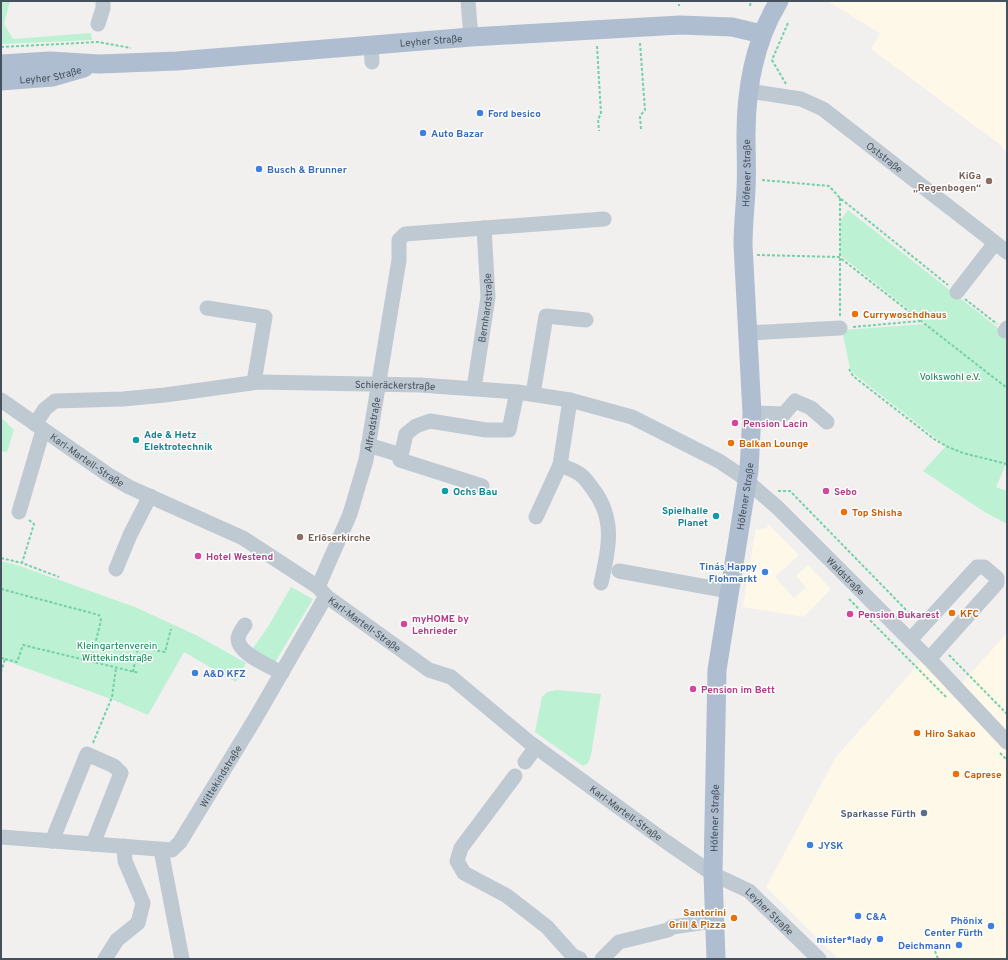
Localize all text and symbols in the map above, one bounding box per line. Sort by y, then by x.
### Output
street label: Leyher Straße [399,33,463,51]
street label: Leyher Straße [19,64,83,88]
marker: Ford besico [475,108,485,118]
place label: Ford besico [488,108,541,121]
marker: Auto Bazar [418,128,428,138]
place label: Auto Bazar [431,128,485,141]
street label: Höfener Straße [740,139,754,208]
street label: Oststraße [863,140,905,177]
marker: Busch & Brunner [254,164,264,174]
place label: Busch & Brunner [267,164,348,177]
place label: KiGa „Regenbogen“ [913,170,981,195]
marker: KiGa „Regenbogen“ [984,176,994,186]
street label: Bernhardstraße [476,273,496,344]
marker: Currywoschdhaus [850,309,860,319]
place label: Currywoschdhaus [863,309,947,322]
park label: Volkswohl e.V. [919,371,981,384]
street label: Schieräckerstraße [355,379,436,394]
street label: Alfredstraße [362,396,384,453]
marker: Pension Lacin [730,418,740,428]
place label: Pension Lacin [743,418,808,431]
place label: Ade & Hetz Elektrotechnik [144,429,213,454]
street label: Karl-Martell-Straße [47,431,126,491]
marker: Ade & Hetz Elektrotechnik [131,435,141,445]
marker: Balkan Lounge [726,438,736,448]
place label: Balkan Lounge [739,438,809,451]
street label: Höfener Straße [735,462,757,531]
marker: Ochs Bau [440,486,450,496]
place label: Ochs Bau [453,486,497,499]
marker: Sebo [821,486,831,496]
place label: Sebo [834,486,857,499]
place label: Spielhalle Planet [662,505,708,530]
marker: Top Shisha [839,507,849,517]
place label: Top Shisha [852,507,902,520]
marker: Spielhalle Planet [711,511,721,521]
marker: Erlöserkirche [295,532,305,542]
place label: Erlöserkirche [308,532,371,545]
marker: Hotel Westend [193,551,203,561]
place label: Hotel Westend [206,551,273,564]
street label: Waldstraße [823,555,867,599]
place label: Tina´s Happy Flohmarkt [699,561,757,586]
marker: Tina´s Happy Flohmarkt [760,567,770,577]
street label: Karl-Martell-Straße [325,594,403,656]
marker: KFC [947,608,957,618]
place label: KFC [960,608,979,621]
marker: Pension Bukarest [845,609,855,619]
place label: Pension Bukarest [858,609,940,622]
place label: myHOME by Lehrieder [412,613,469,638]
marker: myHOME by Lehrieder [399,619,409,629]
park label: Kleingartenverein Wittekindstraße [77,640,157,665]
marker: A&D KFZ [190,668,200,678]
place label: A&D KFZ [203,668,246,681]
marker: Pension im Bett [688,684,698,694]
place label: Pension im Bett [701,684,775,697]
marker: Hiro Sakao [912,728,922,738]
place label: Hiro Sakao [925,728,976,741]
street label: Wittekindstraße [197,743,245,810]
marker: Caprese [951,769,961,779]
place label: Caprese [964,769,1002,782]
street label: Karl-Martell-Straße [586,783,664,845]
street label: Höfener Straße [708,784,723,852]
place label: Sparkasse Fürth [841,808,916,821]
marker: Sparkasse Fürth [919,808,929,818]
marker: JYSK [805,840,815,850]
place label: JYSK [818,840,843,853]
street label: Leyher Straße [742,886,796,939]
place label: Santorini Grill & Pizza [669,907,726,932]
marker: C&A [853,911,863,921]
place label: C&A [866,911,887,924]
marker: Santorini Grill & Pizza [729,913,739,923]
place label: Phönix Center Fürth [924,915,983,940]
marker: Phönix Center Fürth [986,921,996,931]
place label: mister*lady [816,934,872,947]
marker: mister*lady [875,934,885,944]
place label: Deichmann [898,940,951,953]
marker: Deichmann [954,940,964,950]

